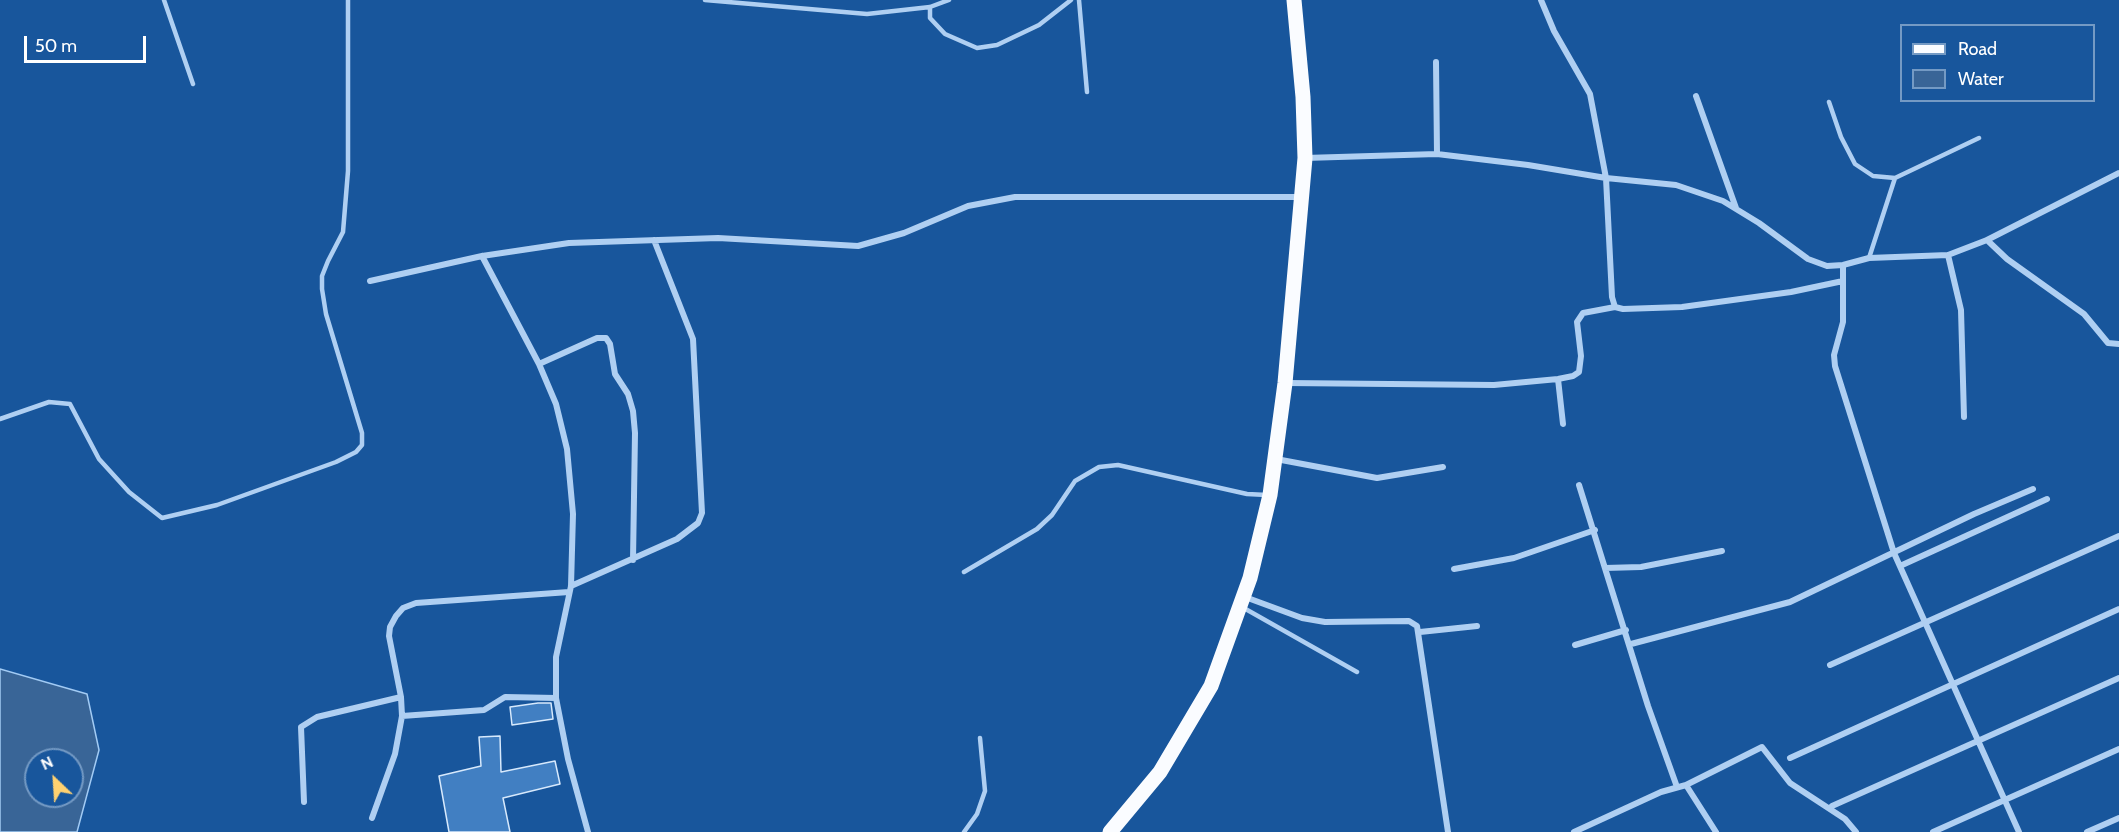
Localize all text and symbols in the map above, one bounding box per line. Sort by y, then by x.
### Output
scale bar [27,24,148,62]
legend [1900,24,2095,102]
text: 50 m [35,35,77,57]
text: Road [1958,38,1997,60]
text: Water [1958,68,2004,90]
north arrow [24,748,84,808]
text: N [38,752,56,774]

